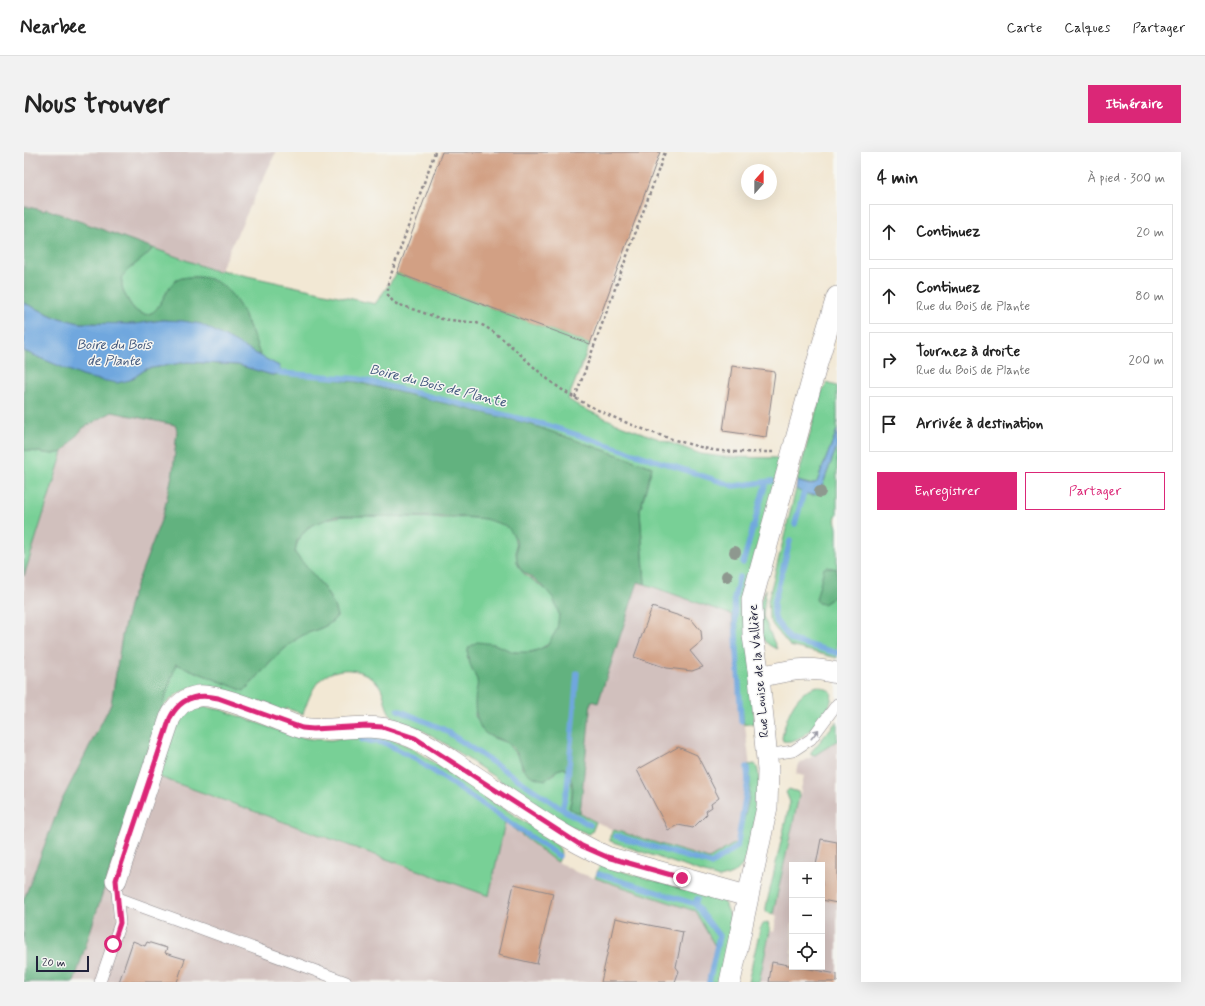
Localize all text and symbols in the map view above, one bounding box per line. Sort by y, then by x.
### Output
text: Nearbee [20,15,86,40]
text: Carte [1006,19,1042,37]
text: Calques [1064,19,1110,37]
text: Partager [1132,19,1185,37]
button: Itinéraire [1088,85,1181,123]
text: Nous trouver [24,86,169,123]
north arrow [741,164,777,200]
text: 4 min [877,167,918,189]
text: À pied · 300 m [1087,170,1165,187]
icon: ahead [878,221,900,243]
text: Continuez [916,222,980,242]
text: 20 m [1136,224,1164,241]
text: Continuez [916,278,980,298]
icon: ahead [878,285,900,307]
text: 80 m [1135,288,1164,305]
text: Rue du Bois de Plante [916,298,1030,315]
water label: Boire du Bois de Plante [76,336,153,370]
text: Tournez à droite [916,342,1020,362]
icon: right [878,349,900,371]
text: 200 m [1129,352,1164,369]
water label: Boire du Bois de Plante [368,360,509,412]
text: Rue du Bois de Plante [916,362,1030,379]
icon: arrive [878,413,900,435]
text: Arrivée à destination [916,414,1043,434]
button: Enregistrer [877,472,1017,510]
button: Partager [1025,472,1165,510]
street label: Rue Louise de la Vallière [745,604,773,738]
one-way arrow [811,728,820,739]
map controls [789,862,825,970]
button: + [789,862,825,898]
route end [673,869,691,887]
button: − [789,898,825,934]
button: locate [789,934,825,970]
route start [104,935,122,953]
scale bar [36,954,89,973]
text: 20 m [42,956,65,970]

